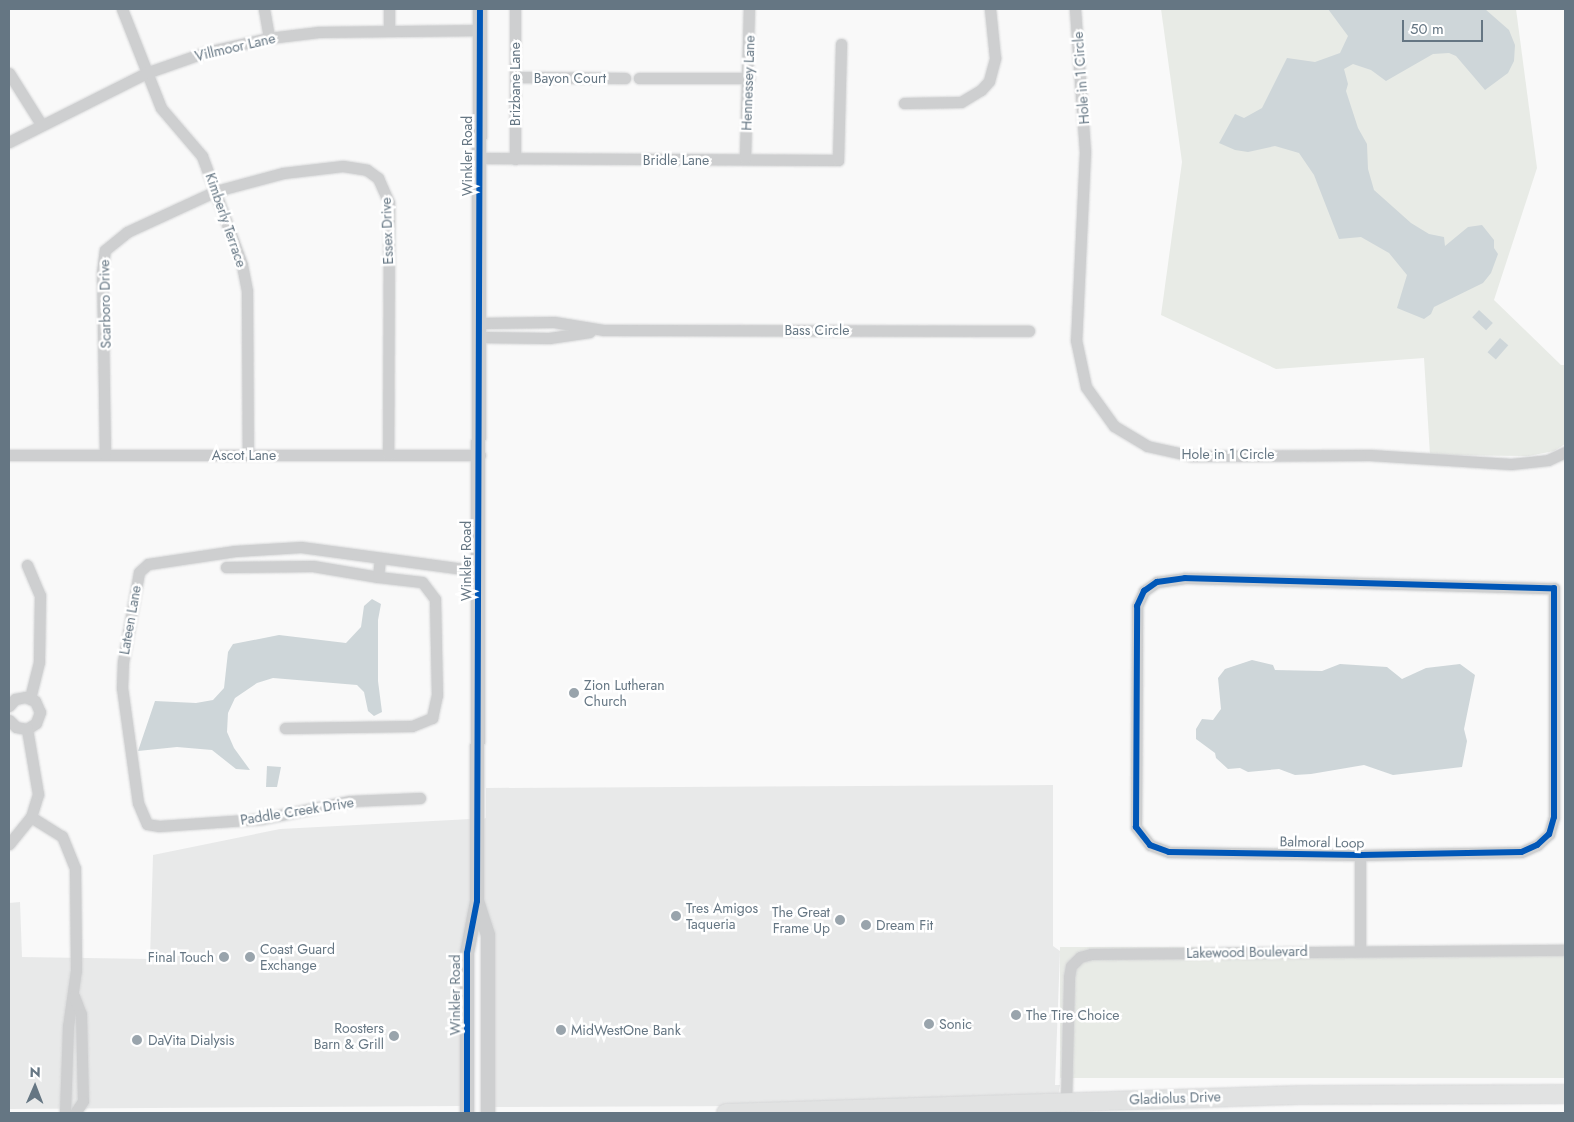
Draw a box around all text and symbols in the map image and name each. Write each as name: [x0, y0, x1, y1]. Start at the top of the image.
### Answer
scale bar: [1404, 10, 1485, 42]
text: 50 m: [1410, 18, 1444, 40]
street label: Villmoor Lane: [193, 30, 277, 64]
street label: Hole in 1 Circle: [1069, 31, 1093, 125]
street label: Hennessey Lane: [738, 35, 758, 131]
street label: Brizbane Lane: [507, 42, 523, 126]
street label: Bayon Court: [534, 70, 606, 86]
street label: Winkler Road: [459, 116, 475, 196]
street label: Bridle Lane: [643, 152, 709, 168]
street label: Kimberly Terrace: [202, 171, 250, 269]
street label: Essex Drive: [377, 197, 397, 265]
street label: Scarboro Drive: [96, 259, 114, 349]
street label: Bass Circle: [785, 322, 849, 338]
street label: Hole in 1 Circle: [1182, 446, 1274, 462]
street label: Ascot Lane: [212, 447, 276, 463]
street label: Winkler Road: [458, 521, 474, 601]
street label: Lateen Lane: [116, 584, 144, 656]
place label: Zion Lutheran Church: [584, 677, 665, 710]
marker: Zion Lutheran Church: [568, 687, 580, 699]
street label: Paddle Creek Drive: [239, 794, 355, 828]
street label: Balmoral Loop: [1279, 833, 1365, 851]
place label: Tres Amigos Taqueria: [686, 900, 758, 932]
place label: The Great Frame Up: [772, 904, 830, 936]
marker: Tres Amigos Taqueria: [670, 910, 682, 922]
marker: The Great Frame Up: [834, 914, 846, 926]
place label: Dream Fit: [876, 917, 933, 933]
marker: Dream Fit: [860, 919, 872, 931]
place label: Coast Guard Exchange: [260, 941, 335, 974]
street label: Lakewood Boulevard: [1186, 943, 1308, 961]
place label: Final Touch: [148, 949, 214, 965]
marker: Final Touch: [218, 951, 230, 963]
marker: Coast Guard Exchange: [244, 951, 256, 963]
street label: Winkler Road: [447, 955, 463, 1035]
place label: The Tire Choice: [1026, 1007, 1120, 1023]
marker: The Tire Choice: [1010, 1009, 1022, 1021]
place label: Sonic: [939, 1016, 972, 1032]
marker: Sonic: [923, 1018, 935, 1030]
place label: Roosters Barn & Grill: [314, 1020, 384, 1052]
place label: MidWestOne Bank: [571, 1022, 681, 1038]
marker: MidWestOne Bank: [555, 1024, 567, 1036]
marker: Roosters Barn & Grill: [388, 1030, 400, 1042]
place label: DaVita Dialysis: [148, 1032, 235, 1048]
marker: DaVita Dialysis: [130, 1033, 144, 1047]
north arrow: [10, 1062, 60, 1112]
text: N: [30, 1062, 41, 1082]
street label: Gladiolus Drive: [1129, 1088, 1221, 1108]

